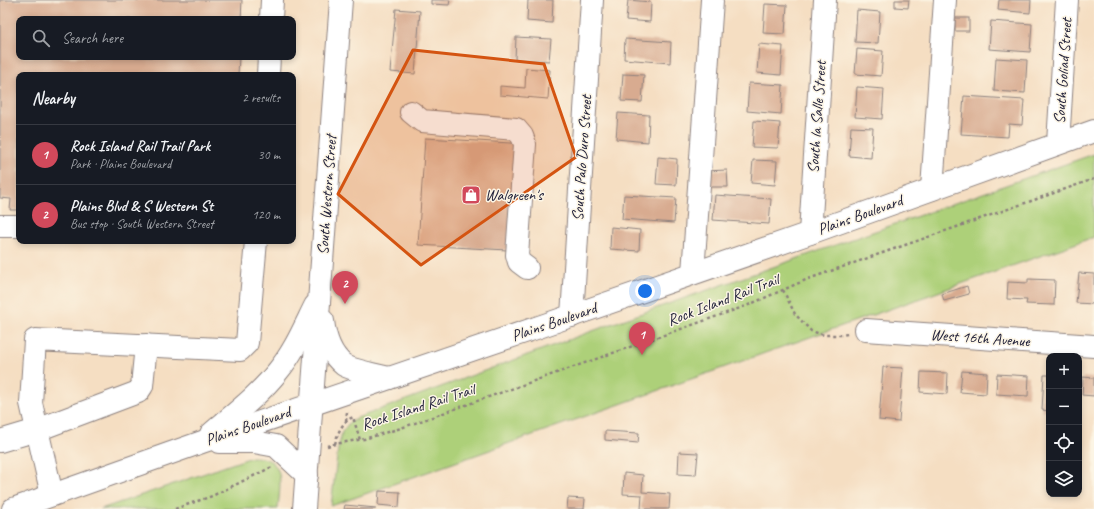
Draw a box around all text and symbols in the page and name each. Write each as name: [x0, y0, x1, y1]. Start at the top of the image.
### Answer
search box: [16, 16, 296, 60]
street label: South Goliad Street: [1049, 16, 1077, 125]
icon: search: [30, 27, 52, 49]
text: Search here: [62, 29, 123, 48]
street label: South la Salle Street: [803, 59, 831, 174]
text: Nearby: [32, 88, 75, 109]
text: 2 results: [242, 90, 280, 106]
street label: South Palo Duro Street: [568, 93, 596, 222]
street label: South Western Street: [313, 132, 341, 256]
text: Rock Island Rail Trail Park: [70, 137, 210, 156]
text: 1: [42, 147, 48, 163]
text: 30 m: [258, 147, 280, 163]
text: Park · Plains Boulevard: [70, 156, 171, 172]
shop icon: Walgreen's: [460, 184, 482, 206]
place label: Walgreen's: [485, 185, 544, 205]
street label: Plains Boulevard: [815, 190, 908, 240]
text: Plains Blvd & S Western St: [70, 197, 213, 216]
text: 2: [42, 207, 48, 223]
text: 120 m: [252, 207, 280, 223]
text: Bus stop · South Western Street: [70, 216, 214, 232]
street label: Rock Island Rail Trail: [664, 268, 785, 330]
pin: 2: [332, 271, 358, 304]
your location: [635, 281, 655, 301]
street label: Plains Boulevard: [509, 297, 602, 346]
pin: 1: [629, 322, 655, 355]
street label: West 16th Avenue: [930, 325, 1032, 352]
map controls: [1046, 353, 1082, 497]
button: +: [1046, 353, 1082, 389]
street label: Rock Island Rail Trail: [359, 378, 480, 435]
button: −: [1046, 389, 1082, 425]
street label: Plains Boulevard: [203, 401, 296, 450]
button: locate: [1046, 425, 1082, 461]
button: layers: [1046, 461, 1082, 497]

